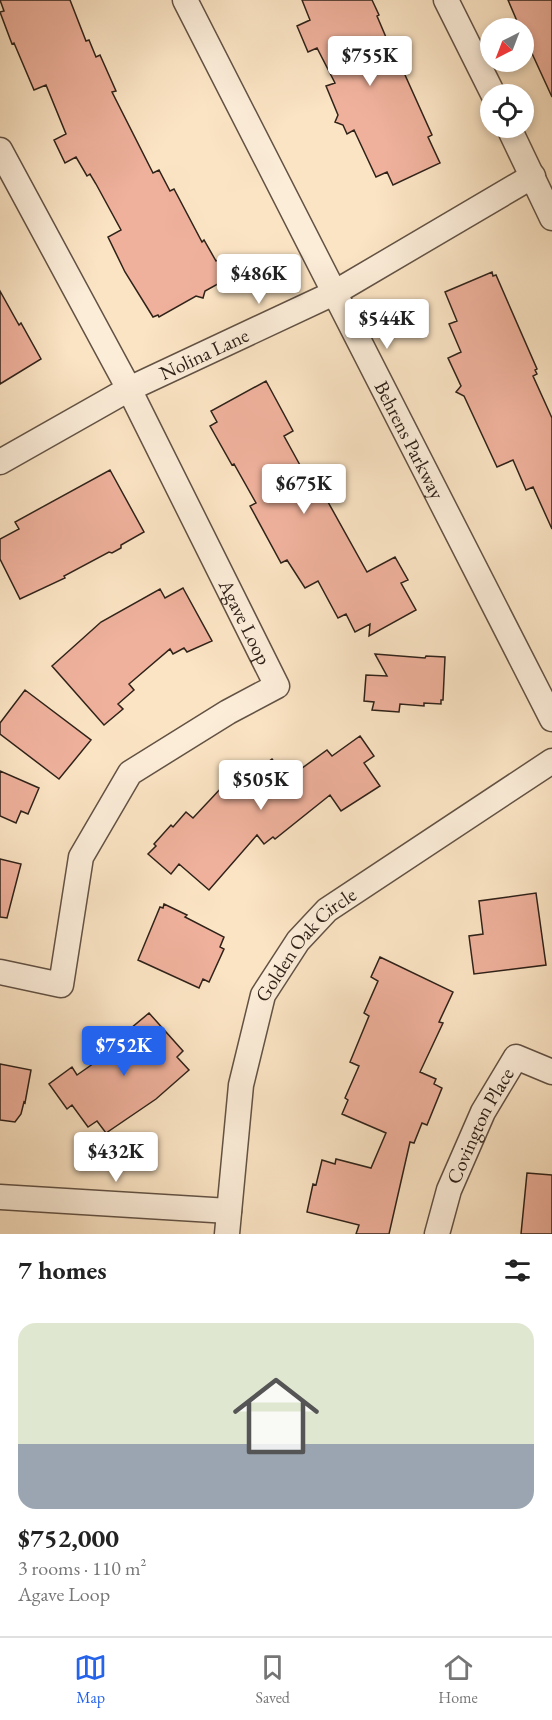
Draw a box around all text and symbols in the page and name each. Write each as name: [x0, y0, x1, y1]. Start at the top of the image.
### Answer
north arrow: [480, 18, 534, 72]
map controls: [480, 18, 534, 138]
pin: $755K: [328, 36, 412, 87]
text: $755K: [342, 42, 398, 68]
button: locate: [480, 84, 534, 138]
pin: $486K: [217, 254, 301, 305]
text: $486K: [231, 260, 287, 286]
pin: $544K: [345, 299, 429, 350]
text: $544K: [359, 305, 415, 331]
street label: Nolina Lane: [155, 322, 253, 386]
street label: Behrens Parkway: [369, 376, 451, 504]
pin: $675K: [262, 464, 346, 515]
text: $675K: [276, 470, 332, 496]
street label: Agave Loop: [213, 574, 277, 669]
pin: $505K: [219, 760, 303, 811]
text: $505K: [233, 766, 289, 792]
street label: Golden Oak Circle: [249, 881, 361, 1007]
pin: $752K: [82, 1026, 166, 1077]
text: $752K: [96, 1032, 152, 1058]
street label: Covington Place: [440, 1062, 520, 1188]
pin: $432K: [74, 1132, 158, 1183]
text: $432K: [88, 1138, 144, 1164]
text: 7 homes: [18, 1253, 107, 1287]
icon: filters: [501, 1254, 534, 1287]
icon: home: [222, 1362, 330, 1470]
text: $752,000: [18, 1521, 119, 1555]
text: 3 rooms · 110 m²: [18, 1555, 146, 1581]
text: Agave Loop: [18, 1581, 110, 1607]
tab: Map: [74, 1651, 107, 1708]
tab: Saved: [256, 1651, 290, 1708]
tab: Home: [438, 1651, 478, 1708]

